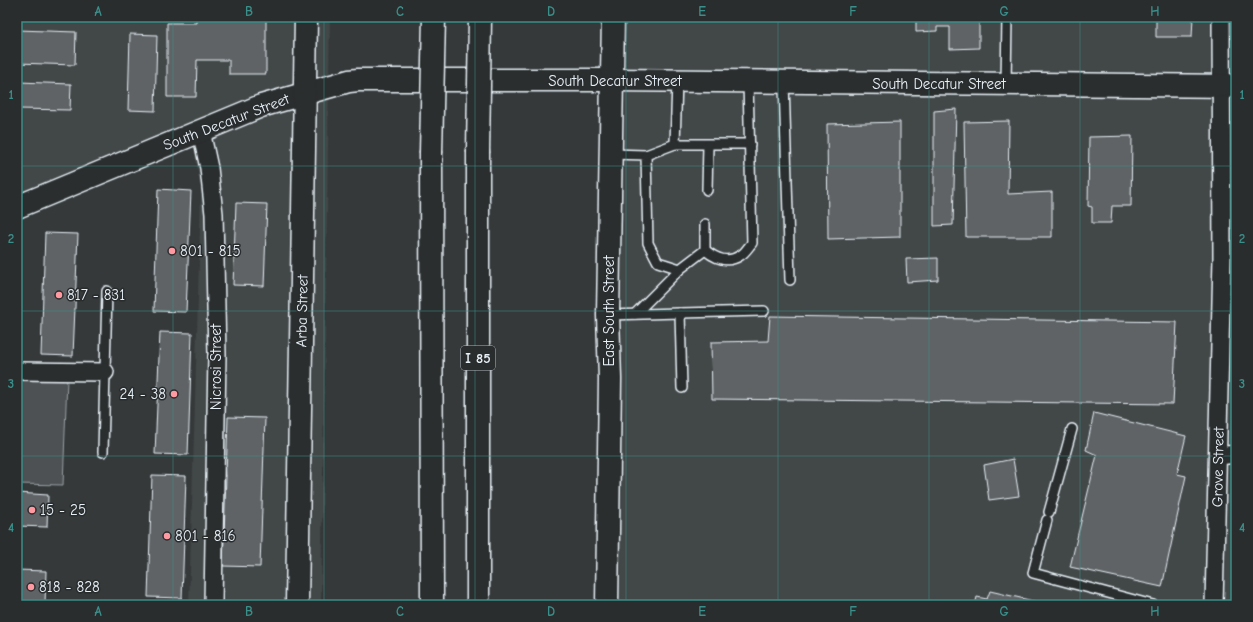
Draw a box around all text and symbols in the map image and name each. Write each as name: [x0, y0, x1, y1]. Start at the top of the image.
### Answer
text: A: [94, 4, 102, 19]
text: B: [245, 4, 253, 19]
text: C: [396, 4, 404, 19]
text: D: [547, 4, 555, 19]
text: E: [698, 4, 706, 19]
text: F: [849, 4, 857, 19]
text: G: [999, 4, 1009, 19]
text: H: [1150, 4, 1160, 19]
street label: South Decatur Street: [548, 72, 683, 90]
street label: South Decatur Street: [872, 75, 1007, 93]
text: 1: [8, 87, 14, 102]
text: 1: [1239, 87, 1245, 102]
street label: South Decatur Street: [160, 89, 292, 154]
text: 2: [8, 231, 14, 246]
text: 2: [1239, 231, 1245, 246]
place label: 801 - 815: [180, 242, 241, 260]
marker: 801 - 815: [167, 246, 177, 256]
street label: East South Street: [600, 255, 618, 367]
street label: Arba Street: [292, 274, 312, 348]
place label: 817 - 831: [67, 286, 125, 304]
marker: 817 - 831: [54, 290, 64, 300]
street label: Nicrosi Street: [207, 323, 225, 410]
road number: I 85: [461, 346, 495, 370]
text: 3: [8, 376, 14, 391]
text: 3: [1239, 376, 1245, 391]
place label: 24 - 38: [120, 385, 166, 403]
marker: 24 - 38: [169, 389, 179, 399]
street label: Grove Street: [1208, 426, 1228, 507]
place label: 15 - 25: [40, 501, 86, 519]
marker: 15 - 25: [27, 505, 37, 515]
text: 4: [8, 520, 14, 535]
text: 4: [1239, 520, 1245, 535]
place label: 801 - 816: [175, 527, 236, 545]
marker: 801 - 816: [162, 531, 172, 541]
place label: 818 - 828: [39, 578, 100, 596]
marker: 818 - 828: [26, 582, 36, 592]
text: A: [94, 604, 102, 619]
text: B: [245, 604, 253, 619]
text: C: [396, 604, 404, 619]
text: D: [547, 604, 555, 619]
text: E: [698, 604, 706, 619]
text: F: [849, 604, 857, 619]
text: G: [999, 604, 1009, 619]
text: H: [1150, 604, 1160, 619]

